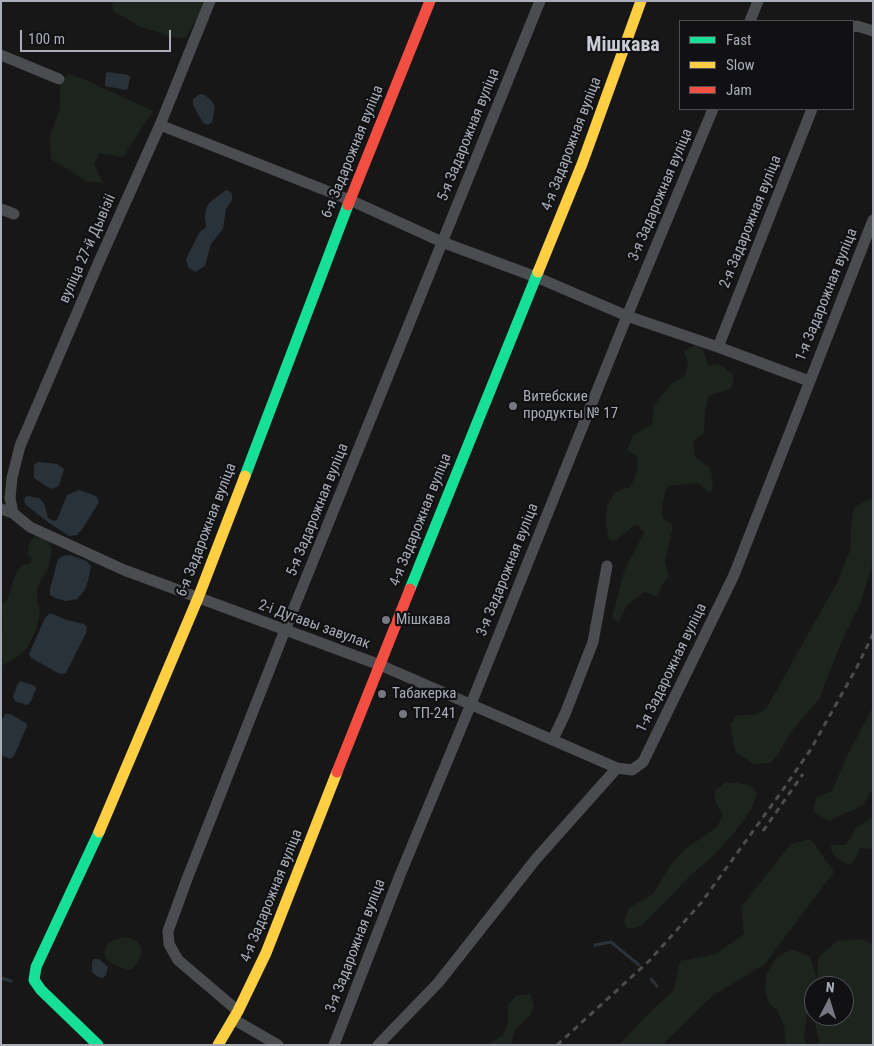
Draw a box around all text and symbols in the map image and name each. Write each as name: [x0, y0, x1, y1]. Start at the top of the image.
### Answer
scale bar: [22, 20, 174, 52]
legend: [679, 20, 854, 110]
text: 100 m: [28, 30, 65, 48]
text: Fast: [726, 31, 751, 49]
district label: Мішкава: [586, 34, 660, 58]
text: Slow: [726, 56, 755, 74]
street label: 5-я Задарожная вуліца: [434, 66, 504, 204]
street label: 4-я Задарожная вуліца: [538, 75, 606, 213]
text: Jam: [726, 81, 752, 99]
street label: 6-я Задарожная вуліца: [318, 83, 388, 221]
street label: 3-я Задарожная вуліца: [625, 126, 697, 264]
street label: 2-я Задарожная вуліца: [716, 153, 786, 291]
street label: вуліца 27-й Дывізіі: [56, 192, 120, 306]
street label: 1-я Задарожная вуліца: [792, 226, 862, 364]
place label: Витебские продукты № 17: [523, 388, 618, 423]
marker: Витебские продукты № 17: [507, 400, 519, 412]
street label: 5-я Задарожная вуліца: [283, 441, 353, 579]
street label: 4-я Задарожная вуліца: [386, 451, 456, 589]
street label: 6-я Задарожная вуліца: [173, 461, 241, 599]
street label: 3-я Задарожная вуліца: [473, 501, 543, 639]
street label: 2-і Дугавы завулак: [256, 596, 372, 654]
street label: 1-я Задарожная вуліца: [633, 600, 711, 736]
place label: Мішкава: [396, 611, 450, 629]
marker: Мішкава: [380, 614, 392, 626]
place label: Табакерка: [392, 685, 457, 703]
marker: Табакерка: [376, 688, 388, 700]
place label: ТП-241: [413, 705, 456, 723]
marker: ТП-241: [397, 708, 409, 720]
street label: 4-я Задарожная вуліца: [237, 827, 307, 965]
street label: 3-я Задарожная вуліца: [322, 877, 390, 1015]
north arrow: [804, 976, 854, 1026]
text: N: [825, 979, 835, 995]

